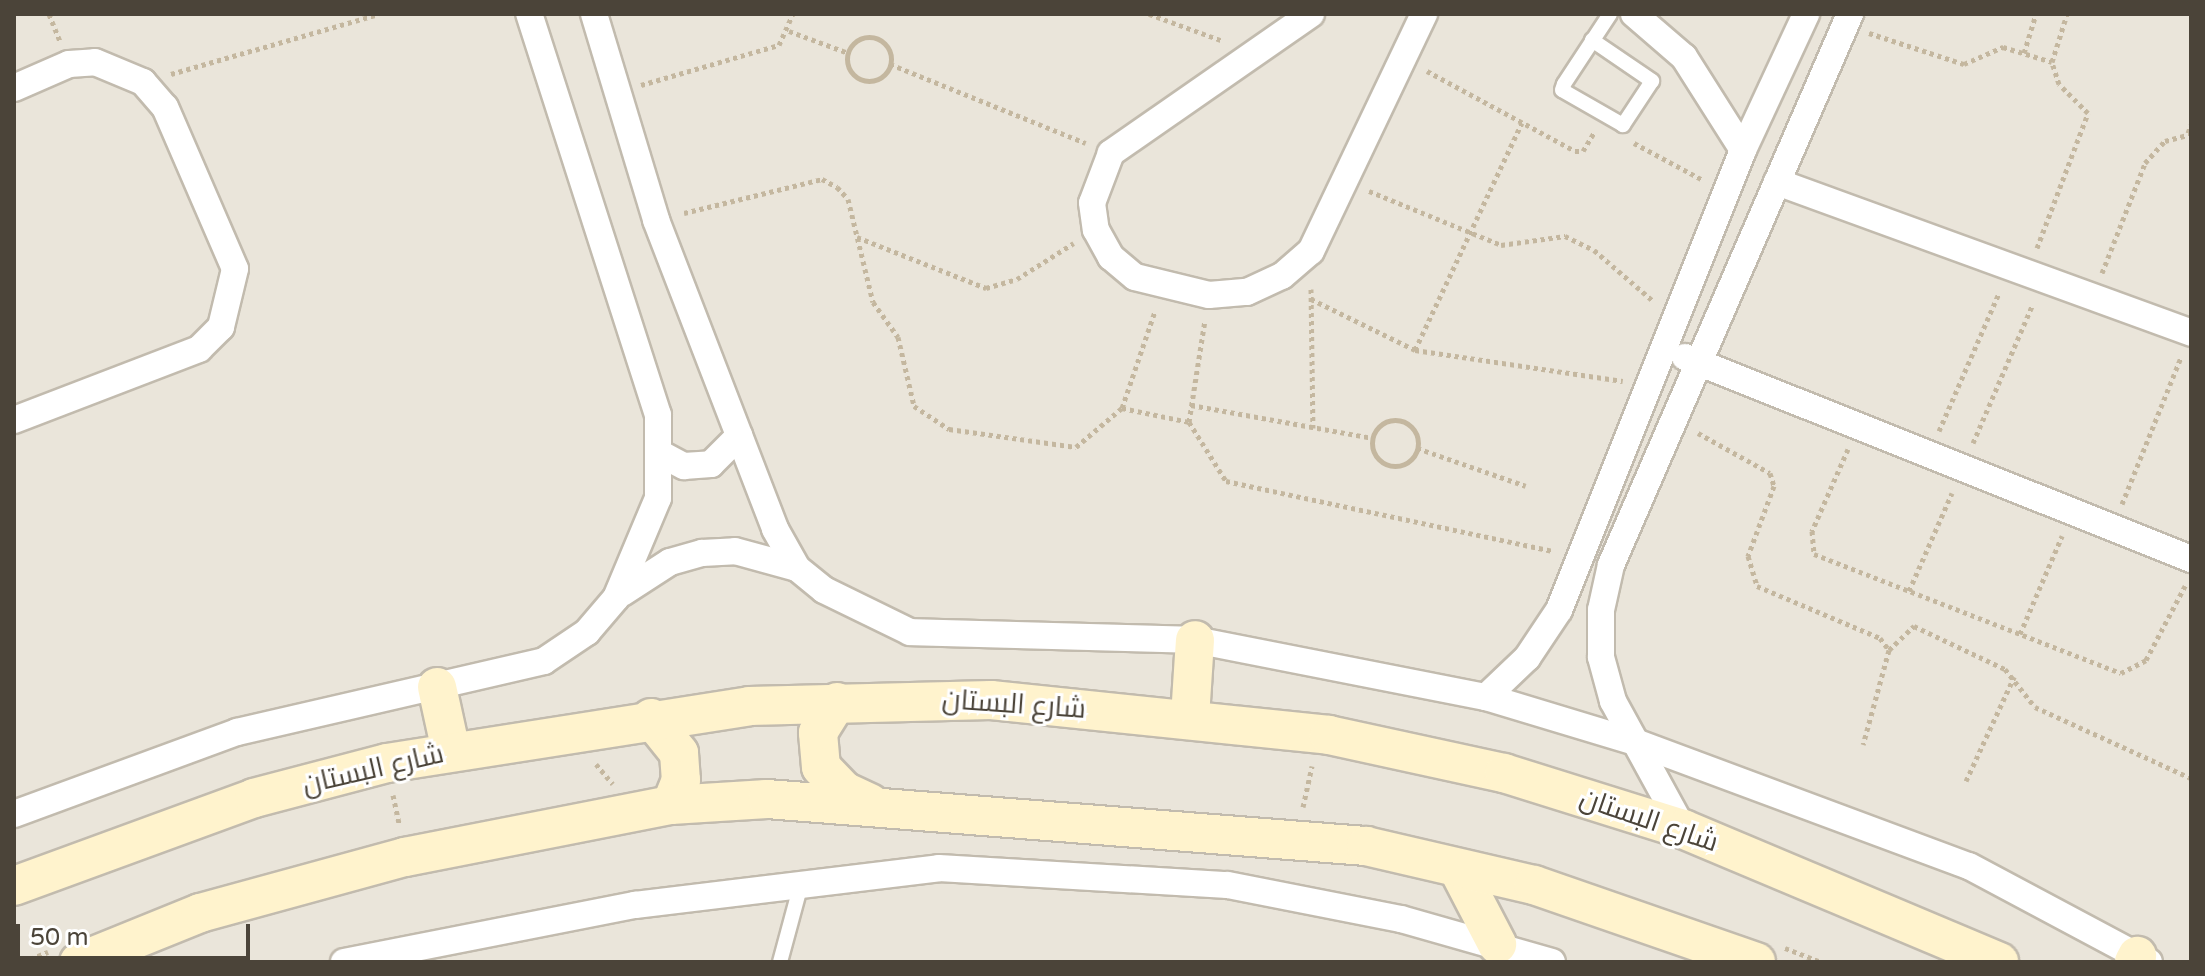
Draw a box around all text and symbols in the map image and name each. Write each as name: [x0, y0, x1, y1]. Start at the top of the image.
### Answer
street label: شارع البستان: [941, 682, 1087, 726]
street label: شارع البستان: [299, 736, 447, 802]
street label: شارع البستان: [1575, 781, 1723, 859]
scale bar: [20, 908, 254, 958]
text: 50 m: [30, 923, 88, 952]

